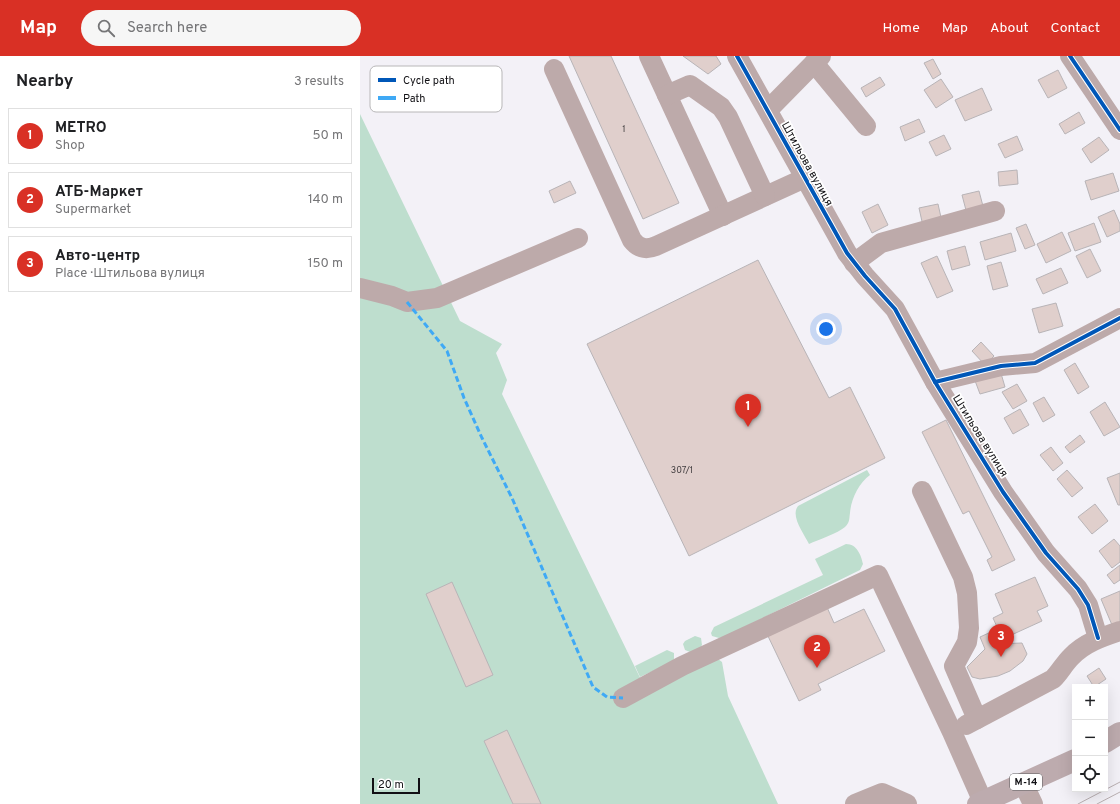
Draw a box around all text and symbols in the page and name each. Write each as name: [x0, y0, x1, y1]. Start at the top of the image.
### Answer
search box: [81, 10, 361, 46]
text: Map: [20, 16, 57, 40]
icon: search: [95, 17, 117, 39]
text: Search here: [127, 19, 207, 38]
text: Home: [883, 20, 920, 37]
text: Map: [942, 20, 968, 37]
text: About: [990, 20, 1029, 37]
text: Contact: [1051, 20, 1100, 37]
legend: [370, 66, 502, 112]
text: Nearby: [16, 71, 73, 93]
text: 3 results: [294, 74, 344, 90]
text: Cycle path: [403, 74, 455, 88]
text: Path: [403, 92, 425, 106]
text: METRO: [55, 119, 107, 138]
street label: Штильова вулиця: [778, 119, 836, 209]
house number: 1: [622, 124, 626, 135]
text: 1: [27, 128, 33, 144]
text: 50 m: [313, 128, 343, 144]
text: Shop: [55, 138, 85, 154]
text: АТБ-Маркет: [55, 183, 143, 202]
text: 2: [26, 192, 34, 208]
text: 140 m: [308, 192, 343, 208]
text: Supermarket: [55, 202, 131, 218]
text: Авто-центр: [55, 247, 140, 266]
text: 3: [26, 256, 34, 272]
text: 150 m: [308, 256, 343, 272]
text: Place · Штильова вулиця: [55, 266, 205, 282]
your location: [816, 319, 836, 339]
street label: Штильова вулиця: [949, 392, 1011, 480]
pin: 1: [735, 394, 761, 427]
house number: 307/1: [671, 465, 693, 476]
pin: 3: [988, 624, 1014, 657]
pin: 2: [804, 635, 830, 668]
map controls: [1072, 684, 1108, 792]
button: +: [1072, 684, 1108, 720]
button: −: [1072, 720, 1108, 756]
button: locate: [1072, 756, 1108, 792]
road number: М-14: [1010, 774, 1042, 790]
scale bar: [372, 776, 420, 795]
text: 20 m: [378, 778, 404, 792]

